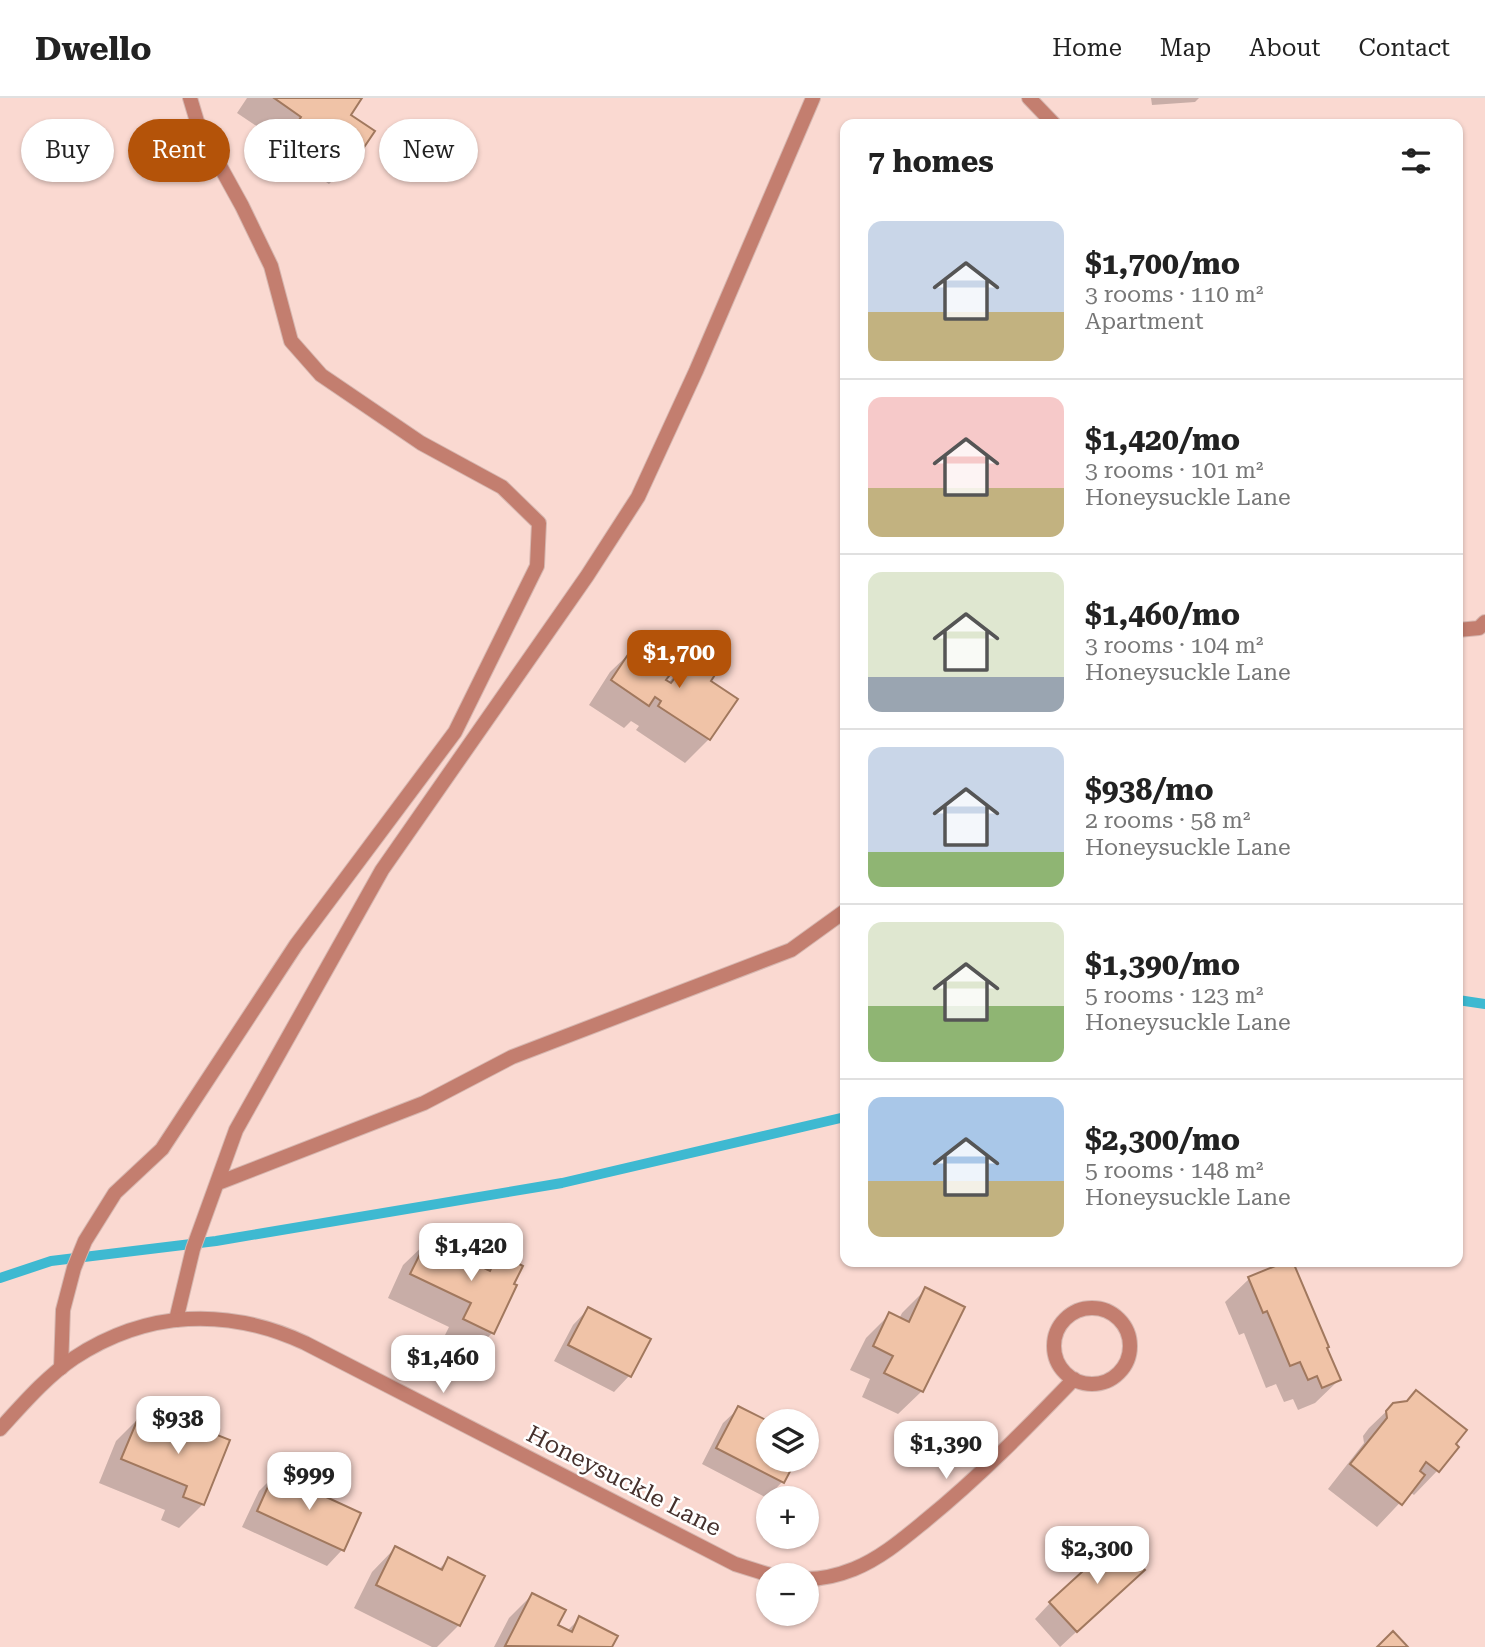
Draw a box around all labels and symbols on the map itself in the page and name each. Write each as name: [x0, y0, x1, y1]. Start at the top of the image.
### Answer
pin: $1,700: [622, 630, 736, 690]
pin: $1,420: [414, 1224, 528, 1283]
pin: $1,460: [386, 1336, 500, 1395]
pin: $938: [137, 1396, 219, 1456]
street label: Honeysuckle Lane: [522, 1420, 726, 1542]
pin: $1,390: [889, 1422, 1003, 1481]
pin: $999: [268, 1452, 350, 1512]
pin: $2,300: [1040, 1526, 1154, 1586]

